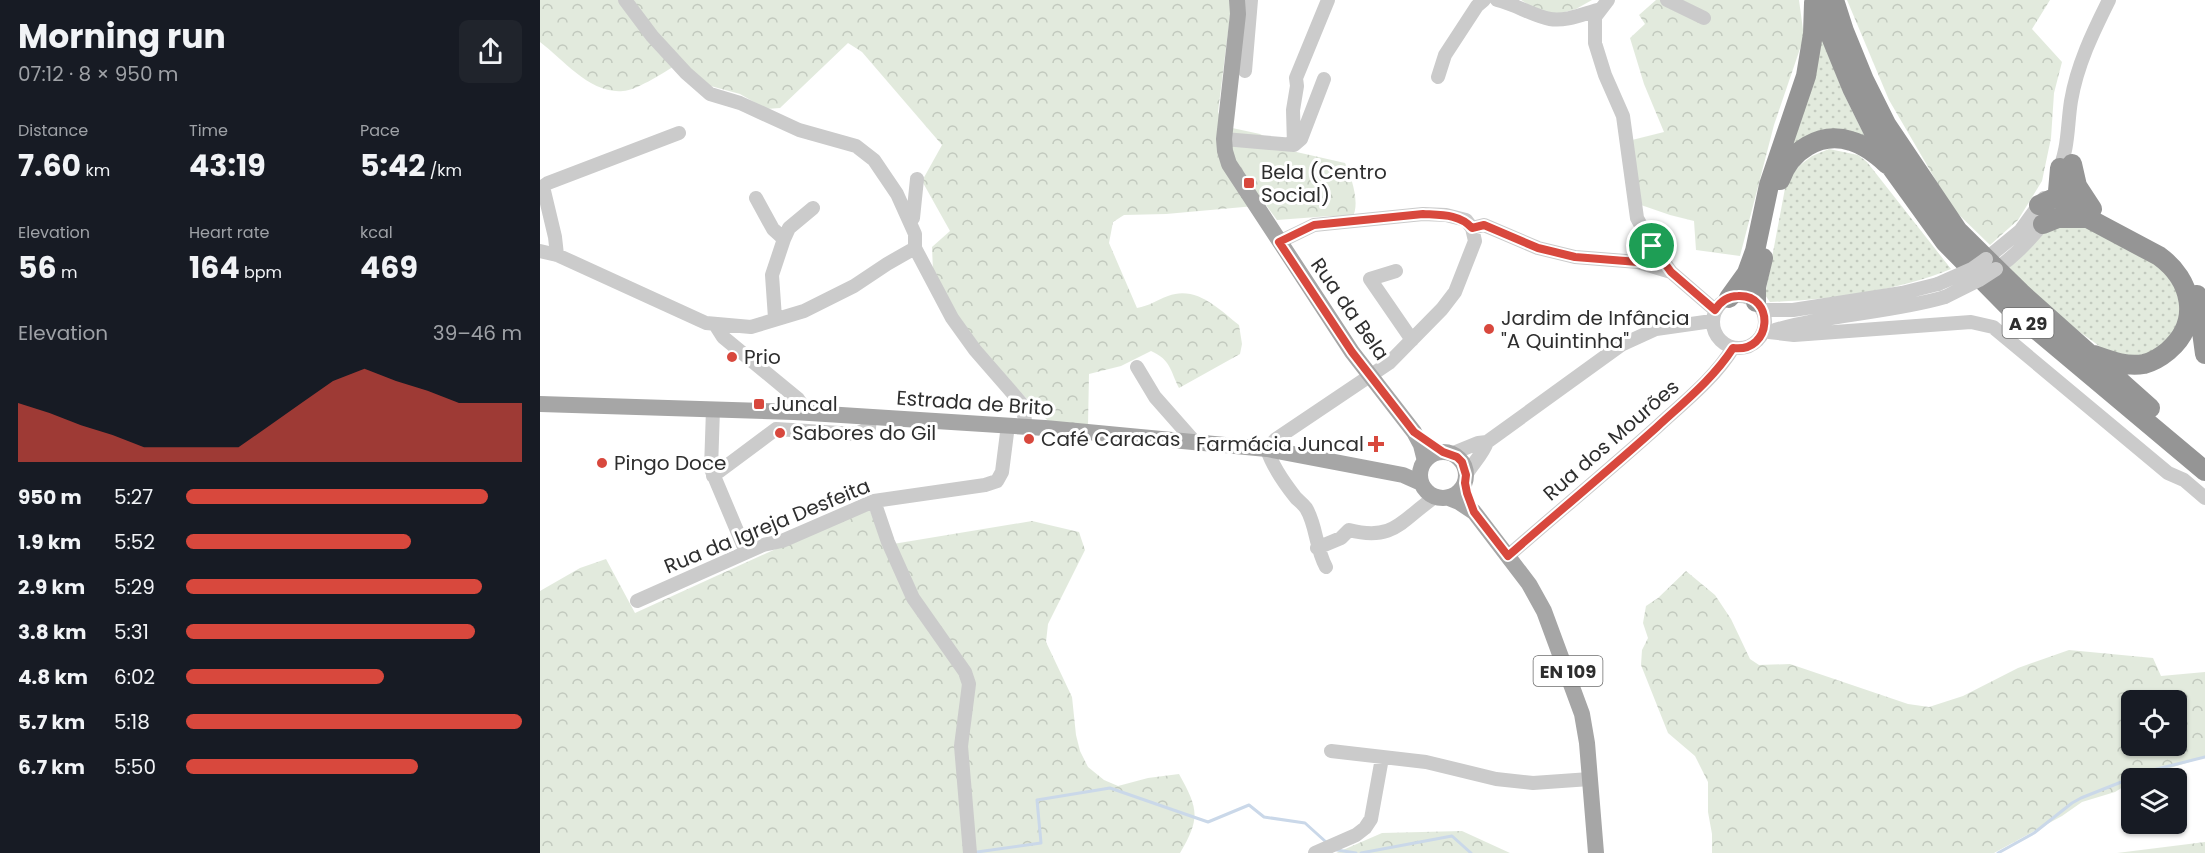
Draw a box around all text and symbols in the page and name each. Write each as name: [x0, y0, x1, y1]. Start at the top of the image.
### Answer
text: Morning run: [18, 13, 226, 60]
button: share: [459, 20, 522, 83]
text: 07:12 · 8 × 950 m: [18, 60, 178, 88]
text: Distance: [18, 119, 88, 142]
text: Time: [189, 119, 228, 142]
text: Pace: [360, 119, 400, 142]
text: 7.60: [18, 144, 81, 187]
text: 43:19: [189, 144, 266, 187]
text: 5:42: [360, 144, 425, 187]
place label: Bela (Centro Social): [1261, 158, 1387, 209]
text: km: [81, 159, 110, 182]
text: /km: [425, 159, 462, 182]
marker: Bela (Centro Social): [1242, 176, 1256, 190]
pin: [1626, 220, 1677, 271]
text: Elevation: [18, 221, 90, 244]
text: Heart rate: [189, 221, 269, 244]
text: kcal: [360, 221, 393, 244]
icon: arrive: [1635, 229, 1668, 262]
text: 56: [18, 246, 57, 289]
text: 164: [189, 246, 240, 289]
text: 469: [360, 246, 418, 289]
street label: Rua da Bela: [1304, 252, 1396, 366]
text: m: [57, 261, 77, 284]
text: bpm: [240, 261, 282, 284]
place label: Jardim de Infância "A Quintinha": [1501, 304, 1689, 355]
road number: A 29: [2002, 308, 2054, 338]
text: Elevation: [18, 319, 108, 347]
text: 39–46 m: [433, 319, 522, 347]
marker: Jardim de Infância "A Quintinha": [1482, 322, 1496, 336]
place label: Prio: [744, 343, 781, 371]
marker: Prio: [725, 350, 739, 364]
street label: Rua dos Mourões: [1537, 373, 1685, 507]
street label: Estrada de Brito: [896, 384, 1054, 422]
place label: Juncal: [771, 390, 838, 418]
marker: Juncal: [752, 397, 766, 411]
place label: Sabores do Gil: [792, 419, 936, 447]
place label: Café Caracas: [1041, 425, 1180, 453]
marker: Sabores do Gil: [773, 426, 787, 440]
place label: Farmácia Juncal: [1196, 430, 1364, 458]
marker: Café Caracas: [1022, 432, 1036, 446]
marker: Farmácia Juncal: [1369, 437, 1383, 451]
place label: Pingo Doce: [614, 449, 726, 477]
marker: Pingo Doce: [595, 456, 609, 470]
street label: Rua da Igreja Desfeita: [660, 472, 874, 580]
text: 950 m: [18, 483, 82, 511]
text: 5:27: [114, 483, 153, 511]
text: 1.9 km: [18, 528, 81, 556]
text: 5:52: [114, 528, 155, 556]
text: 2.9 km: [18, 573, 85, 601]
text: 5:29: [114, 573, 155, 601]
text: 3.8 km: [18, 618, 86, 646]
text: 5:31: [114, 618, 149, 646]
road number: EN 109: [1534, 656, 1602, 686]
text: 4.8 km: [18, 663, 88, 691]
text: 6:02: [114, 663, 155, 691]
map controls: [2121, 690, 2187, 834]
button: locate: [2121, 690, 2187, 756]
text: 5.7 km: [18, 708, 85, 736]
text: 5:18: [114, 708, 150, 736]
text: 6.7 km: [18, 753, 85, 781]
text: 5:50: [114, 753, 156, 781]
button: layers: [2121, 768, 2187, 834]

